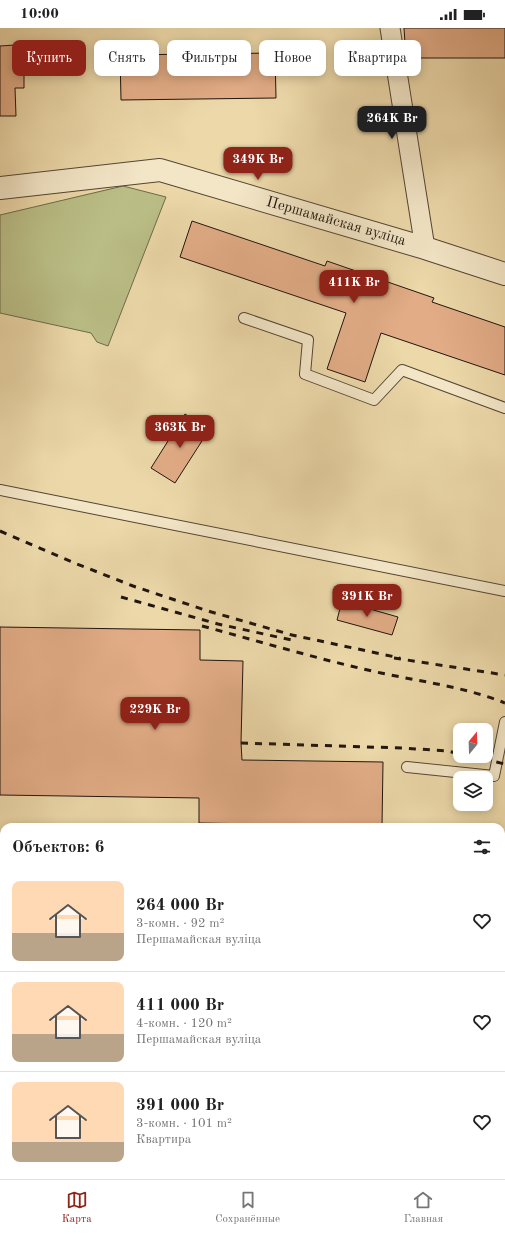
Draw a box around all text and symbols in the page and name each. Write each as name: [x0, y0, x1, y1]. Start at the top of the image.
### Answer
text: 10:00: [20, 7, 59, 22]
chip: Купить: [12, 40, 86, 76]
chip: Снять: [94, 40, 159, 76]
chip: Фильтры: [167, 40, 251, 76]
chip: Новое: [259, 40, 326, 76]
chip: Квартира: [334, 40, 421, 76]
pin: 264K Br: [355, 106, 429, 140]
text: 264K Br: [366, 112, 418, 125]
pin: 349K Br: [221, 147, 295, 181]
text: 349K Br: [232, 153, 284, 166]
street label: Першамайская вуліца: [264, 195, 408, 249]
pin: 411K Br: [317, 270, 391, 304]
text: 411K Br: [328, 276, 380, 289]
pin: 363K Br: [143, 415, 217, 449]
text: 363K Br: [154, 421, 206, 434]
pin: 391K Br: [330, 584, 404, 618]
text: 391K Br: [341, 590, 393, 603]
pin: 229K Br: [118, 697, 192, 731]
text: 229K Br: [129, 703, 181, 716]
north arrow: [453, 723, 493, 763]
map controls: [453, 723, 493, 811]
button: layers: [453, 771, 493, 811]
icon: filters: [471, 836, 493, 858]
text: Объектов: 6: [12, 839, 104, 856]
icon: home: [44, 897, 92, 945]
text: 264 000 Br: [136, 897, 224, 914]
icon: heart: [471, 910, 493, 932]
text: 3-комн. · 92 m²: [136, 917, 224, 930]
text: Першамайская вуліца: [136, 933, 261, 946]
text: 411 000 Br: [136, 997, 224, 1014]
icon: home: [44, 998, 92, 1046]
icon: heart: [471, 1011, 493, 1033]
text: 4-комн. · 120 m²: [136, 1017, 232, 1030]
text: Першамайская вуліца: [136, 1033, 261, 1046]
text: 391 000 Br: [136, 1097, 224, 1114]
icon: home: [44, 1098, 92, 1146]
icon: heart: [471, 1111, 493, 1133]
text: 3-комн. · 101 m²: [136, 1117, 232, 1130]
text: Квартира: [136, 1133, 191, 1146]
tab: Карта: [62, 1189, 92, 1227]
tab: Сохранённые: [215, 1189, 280, 1227]
tab: Главная: [404, 1189, 443, 1227]

